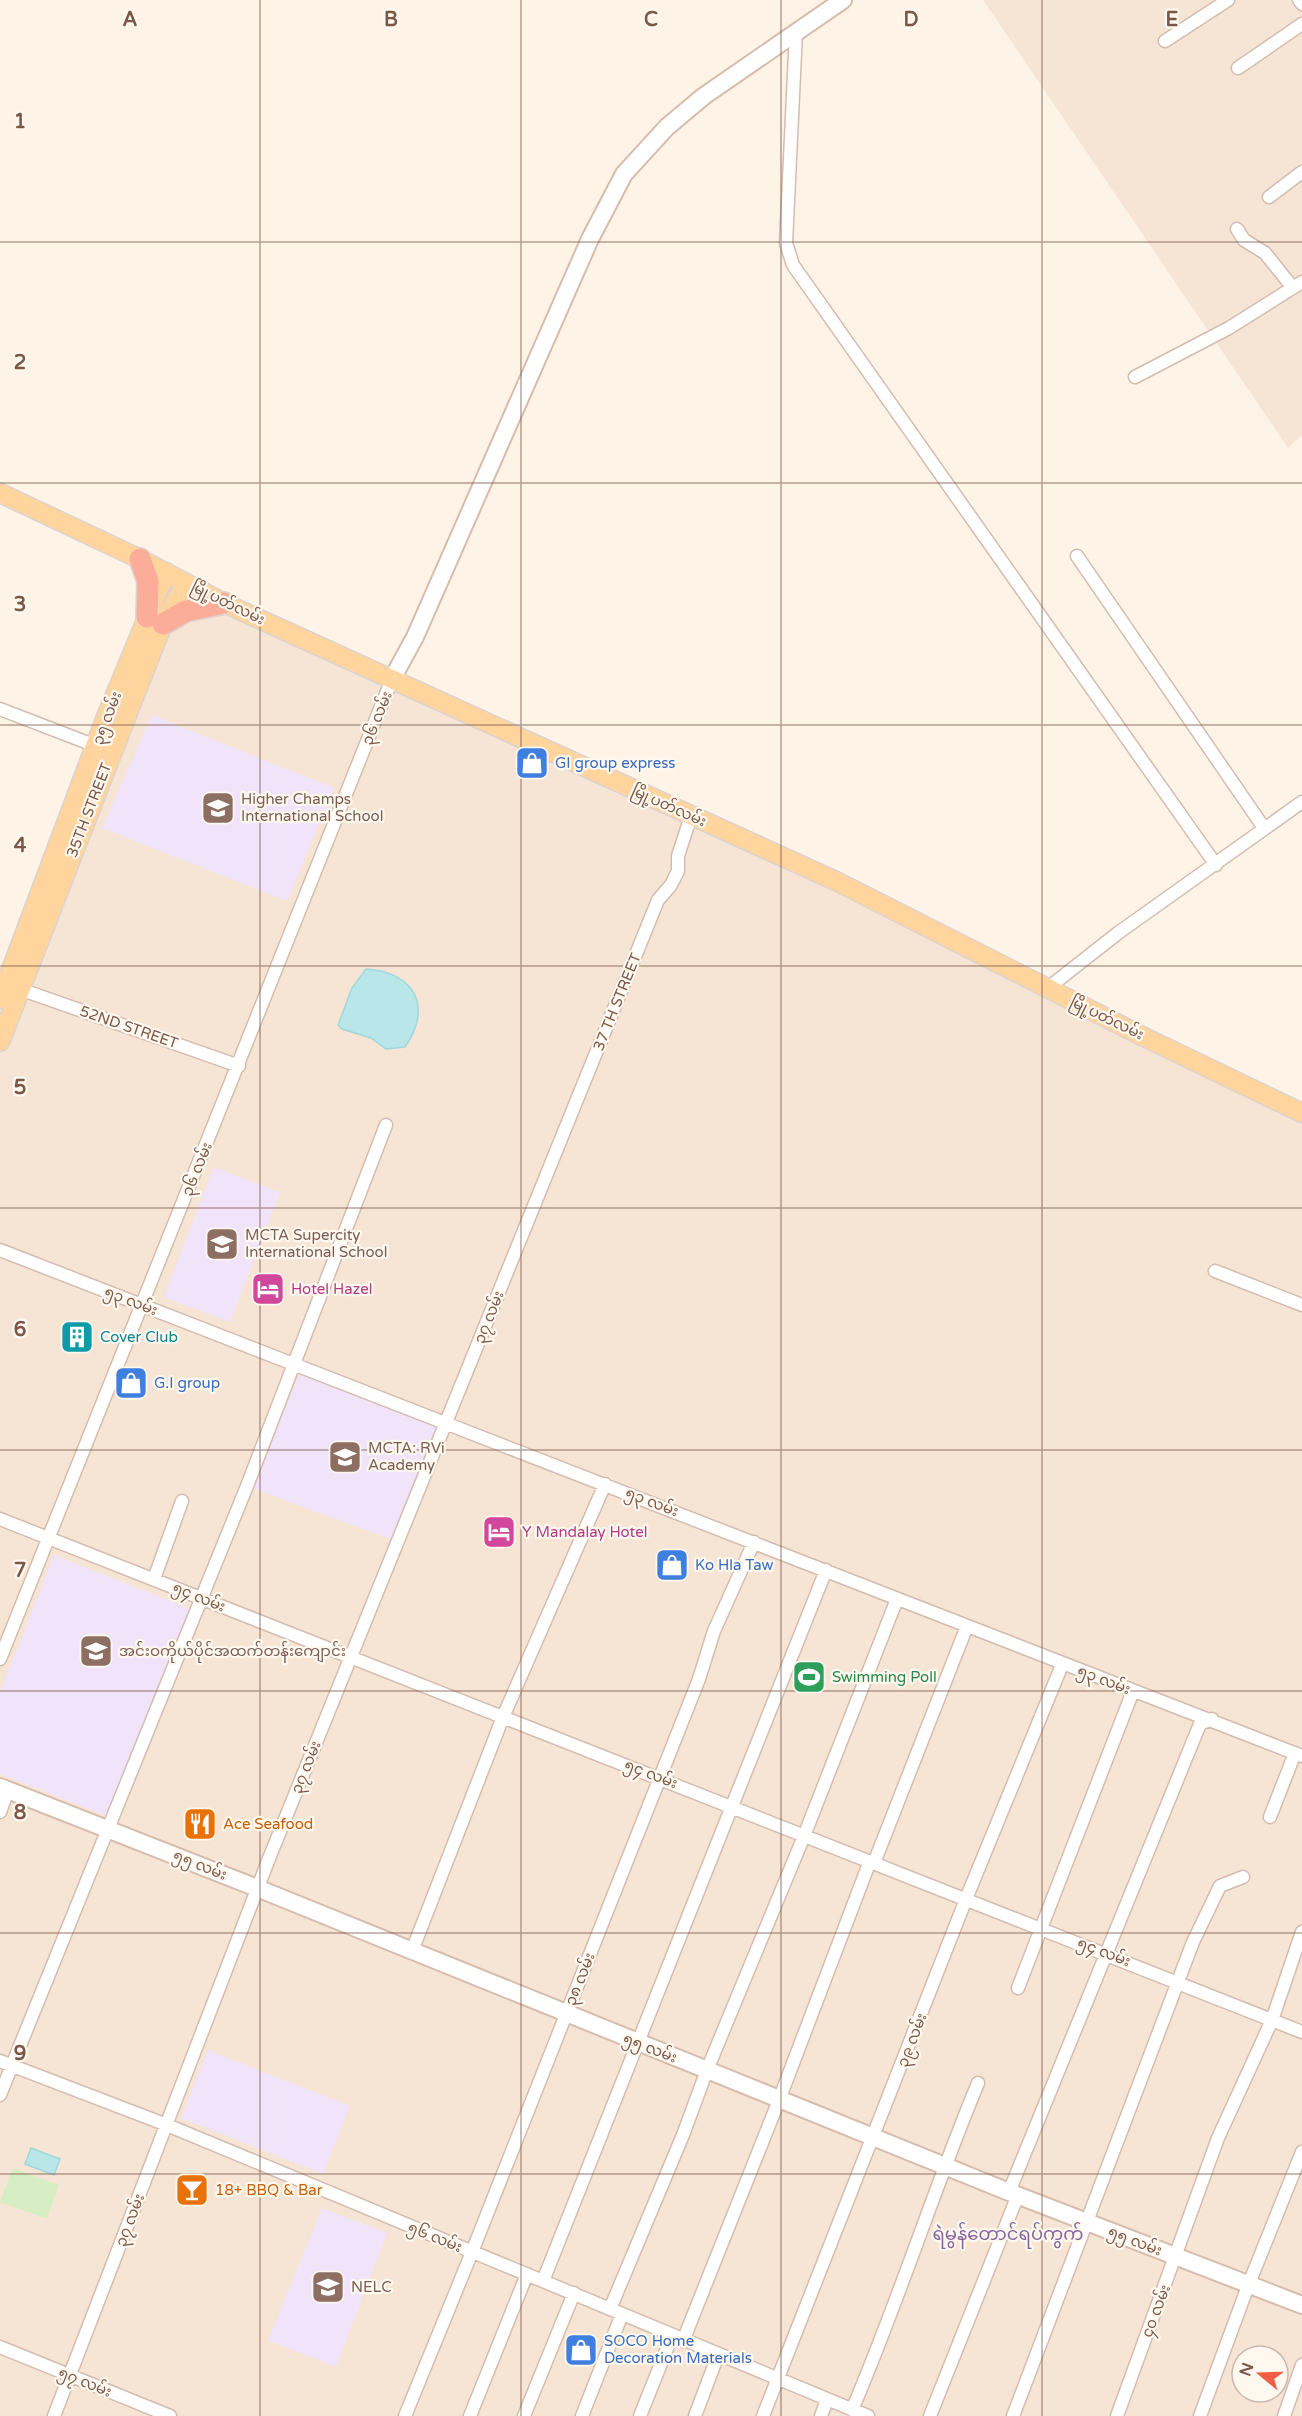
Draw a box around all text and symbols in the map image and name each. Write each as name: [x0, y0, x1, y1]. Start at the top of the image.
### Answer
text: A: [123, 8, 138, 32]
text: B: [384, 8, 398, 32]
text: C: [644, 8, 658, 32]
text: D: [903, 8, 919, 32]
text: E: [1166, 8, 1179, 32]
text: 1: [14, 110, 26, 134]
text: 2: [14, 351, 26, 375]
street label: မြို့ပတ်လမ်း: [187, 577, 268, 631]
text: 3: [14, 593, 26, 617]
street label: ၃၆ လမ်း: [357, 688, 399, 749]
street label: ၃၅ လမ်း: [88, 689, 128, 748]
shop icon: GI group express: [514, 745, 550, 781]
place label: GI group express: [555, 754, 676, 772]
street label: 35TH STREET: [63, 760, 115, 860]
street label: မြို့ပတ်လမ်း: [628, 781, 710, 833]
school or university icon: Higher Champs International School: [200, 790, 236, 826]
place label: Higher Champs International School: [241, 790, 383, 825]
text: 4: [14, 834, 27, 858]
street label: 37 TH STREET: [589, 950, 645, 1054]
street label: မြို့ပတ်လမ်း: [1066, 992, 1147, 1046]
street label: 52ND STREET: [77, 1002, 181, 1052]
text: 5: [14, 1076, 26, 1100]
street label: ၃၆ လမ်း: [177, 1139, 219, 1200]
school or university icon: MCTA Supercity International School: [204, 1226, 240, 1262]
place label: MCTA Supercity International School: [245, 1226, 387, 1261]
hotel icon: Hotel Hazel: [250, 1271, 286, 1307]
place label: Hotel Hazel: [291, 1280, 372, 1298]
street label: ၅၃ လမ်း: [101, 1282, 160, 1322]
street label: ၃၇ လမ်း: [469, 1288, 510, 1347]
text: 6: [14, 1318, 26, 1342]
building icon: Cover Club: [59, 1319, 95, 1355]
place label: Cover Club: [100, 1328, 178, 1346]
shop icon: G.I group: [113, 1365, 149, 1401]
place label: G.I group: [154, 1374, 220, 1392]
school or university icon: MCTA: RVi Academy: [327, 1439, 363, 1475]
place label: MCTA: RVi Academy: [368, 1439, 445, 1474]
street label: ၅၃ လမ်း: [622, 1483, 681, 1523]
hotel icon: Y Mandalay Hotel: [481, 1514, 517, 1550]
place label: Y Mandalay Hotel: [522, 1523, 647, 1541]
shop icon: Ko Hla Taw: [654, 1547, 690, 1583]
place label: Ko Hla Taw: [695, 1556, 774, 1574]
text: 7: [14, 1559, 26, 1583]
street label: ၅၄ လမ်း: [169, 1577, 228, 1619]
school or university icon: အင်းဝကိုယ်ပိုင်အထက်တန်းကျောင်း: [78, 1633, 114, 1669]
place label: အင်းဝကိုယ်ပိုင်အထက်တန်းကျောင်း: [119, 1641, 346, 1663]
sports icon: Swimming Poll: [791, 1659, 827, 1695]
street label: ၅၃ လမ်း: [1074, 1661, 1133, 1701]
place label: Swimming Poll: [832, 1668, 937, 1686]
street label: ၃၇ လမ်း: [286, 1738, 327, 1797]
street label: ၅၄ လမ်း: [621, 1755, 680, 1795]
text: 8: [14, 1801, 26, 1825]
restaurant icon: Ace Seafood: [182, 1806, 218, 1842]
place label: Ace Seafood: [223, 1815, 313, 1833]
street label: ၅၅ လမ်း: [169, 1845, 230, 1887]
street label: ၅၄ လမ်း: [1074, 1933, 1133, 1973]
street label: ၃၈ လမ်း: [560, 1950, 601, 2009]
street label: ၃၉ လမ်း: [893, 2010, 933, 2071]
street label: ၅၅ လမ်း: [619, 2029, 680, 2069]
text: 9: [14, 2042, 26, 2066]
bar icon: 18+ BBQ & Bar: [174, 2172, 210, 2208]
place label: 18+ BBQ & Bar: [215, 2181, 323, 2199]
street label: ၃၇ လမ်း: [111, 2191, 151, 2250]
street label: ၅၆ လမ်း: [404, 2217, 465, 2259]
district label: ရဲမွန်တောင်ရပ်ကွက်: [932, 2221, 1084, 2249]
street label: ၅၅ လမ်း: [1104, 2222, 1165, 2262]
school or university icon: NELC: [310, 2269, 346, 2305]
place label: NELC: [351, 2278, 392, 2296]
street label: ၄၀ လမ်း: [1137, 2282, 1177, 2341]
shop icon: SOCO Home Decoration Materials: [563, 2332, 599, 2368]
place label: SOCO Home Decoration Materials: [604, 2332, 752, 2367]
north arrow: [1230, 2344, 1290, 2404]
text: N: [1235, 2360, 1258, 2379]
street label: ၅၇ လမ်း: [55, 2362, 115, 2404]

